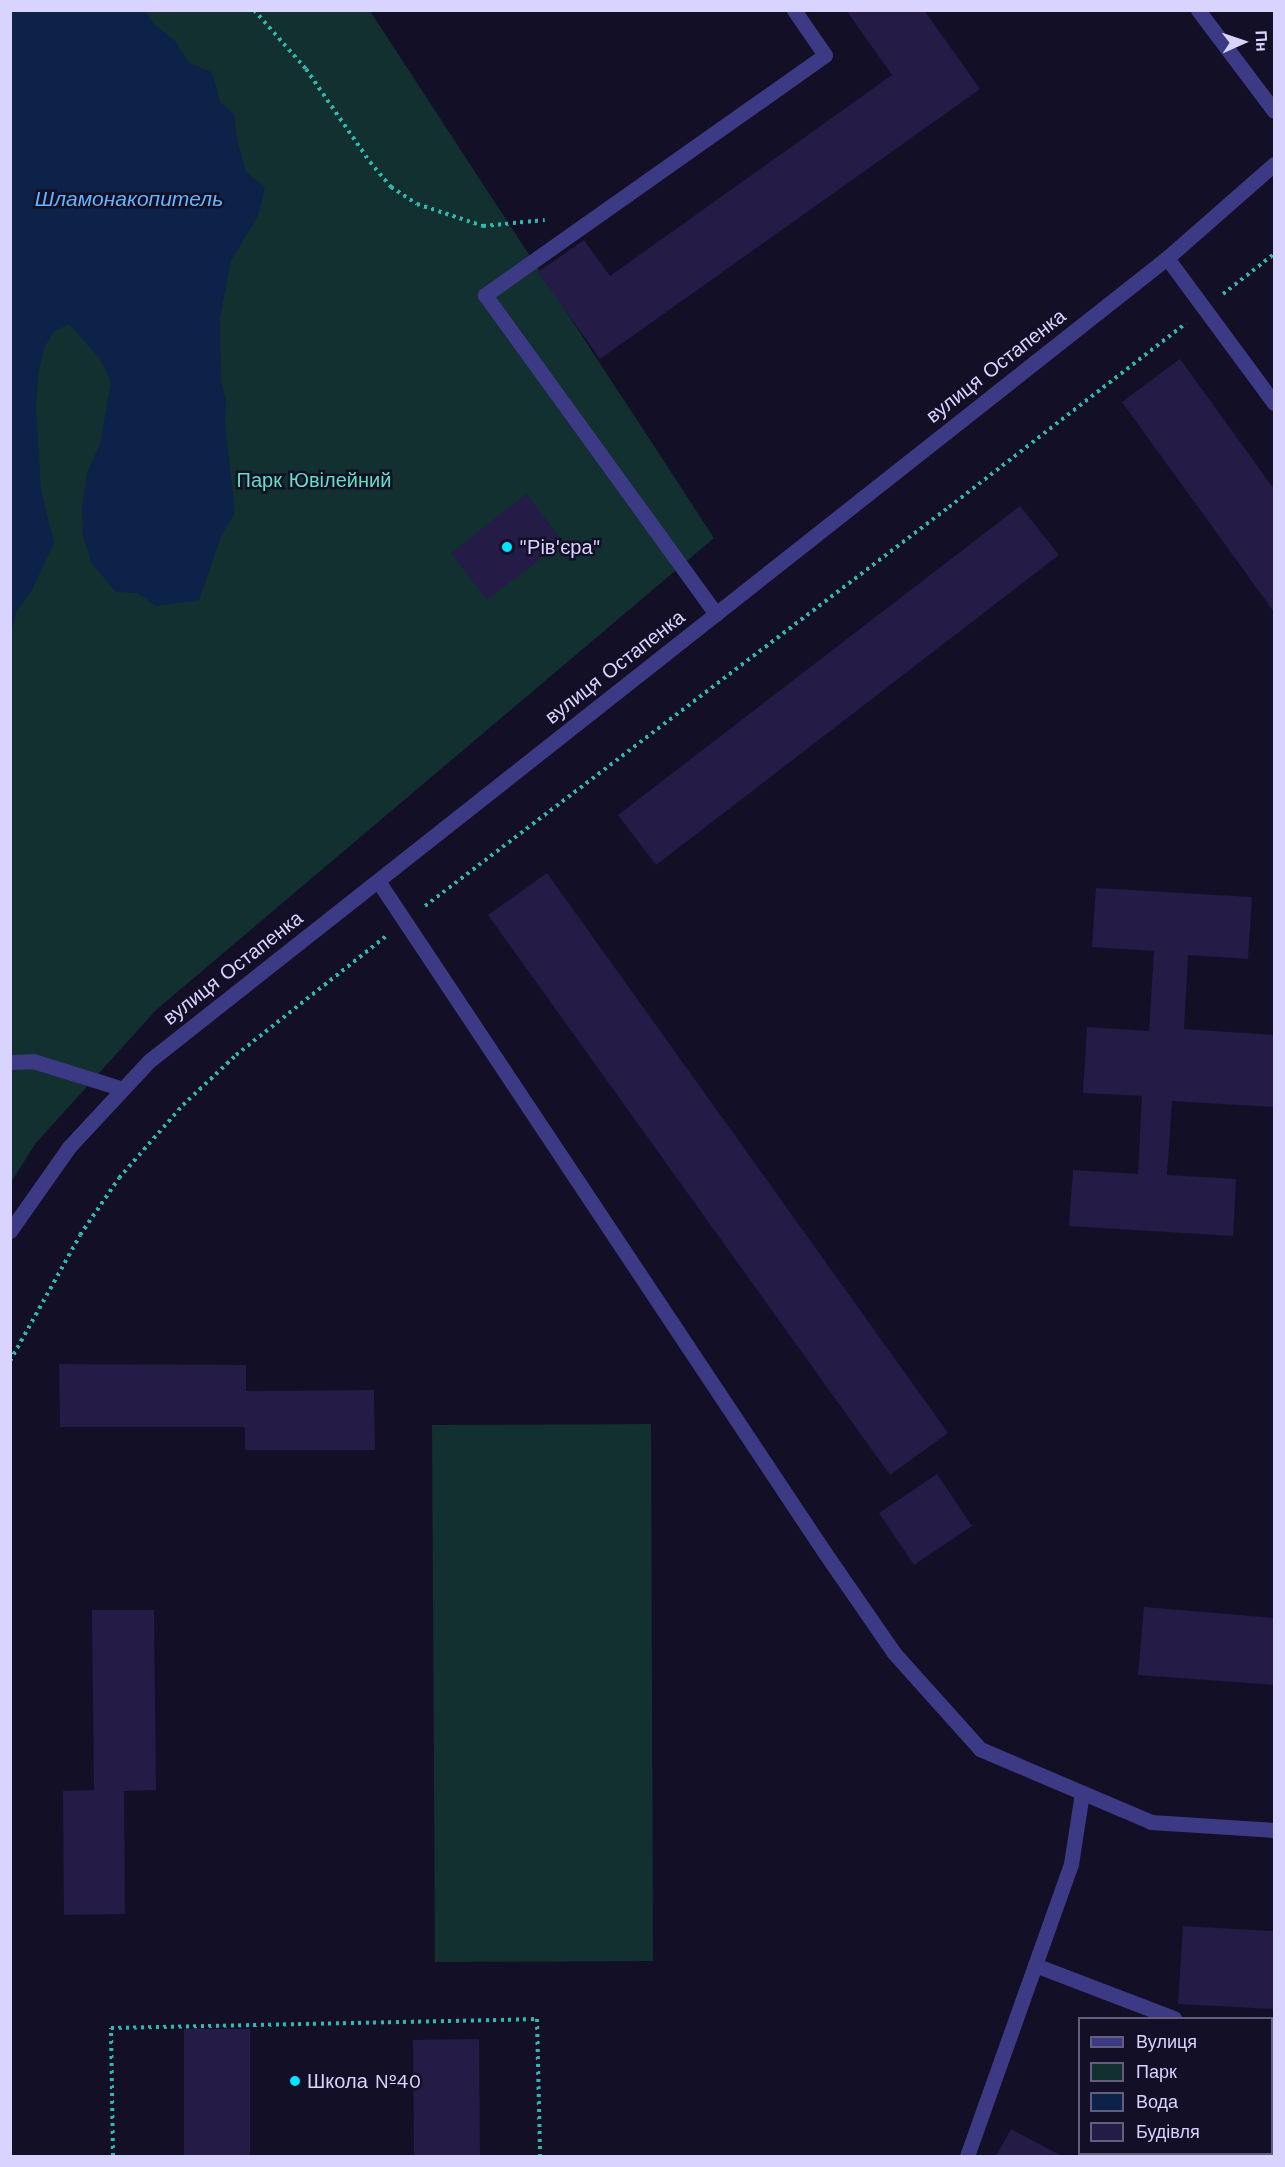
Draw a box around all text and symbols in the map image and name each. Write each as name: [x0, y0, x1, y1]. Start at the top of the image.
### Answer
north arrow: [1213, 12, 1273, 72]
text: Пн: [1251, 30, 1272, 52]
water label: Шламонакопитель: [35, 186, 223, 212]
street label: вулиця Остапенка: [921, 304, 1071, 428]
park label: Парк Ювілейний: [237, 468, 391, 492]
place label: "Рів'єра": [519, 535, 601, 559]
marker: "Рів'єра": [500, 540, 514, 554]
street label: вулиця Остапенка: [540, 605, 690, 729]
street label: вулиця Остапенка: [158, 906, 308, 1030]
legend: [1078, 2017, 1273, 2155]
text: Вулиця: [1136, 2031, 1197, 2052]
text: Парк: [1136, 2061, 1177, 2082]
place label: Школа №40: [307, 2069, 421, 2093]
marker: Школа №40: [288, 2074, 302, 2088]
text: Вода: [1136, 2091, 1178, 2112]
text: Будівля: [1136, 2121, 1200, 2142]

